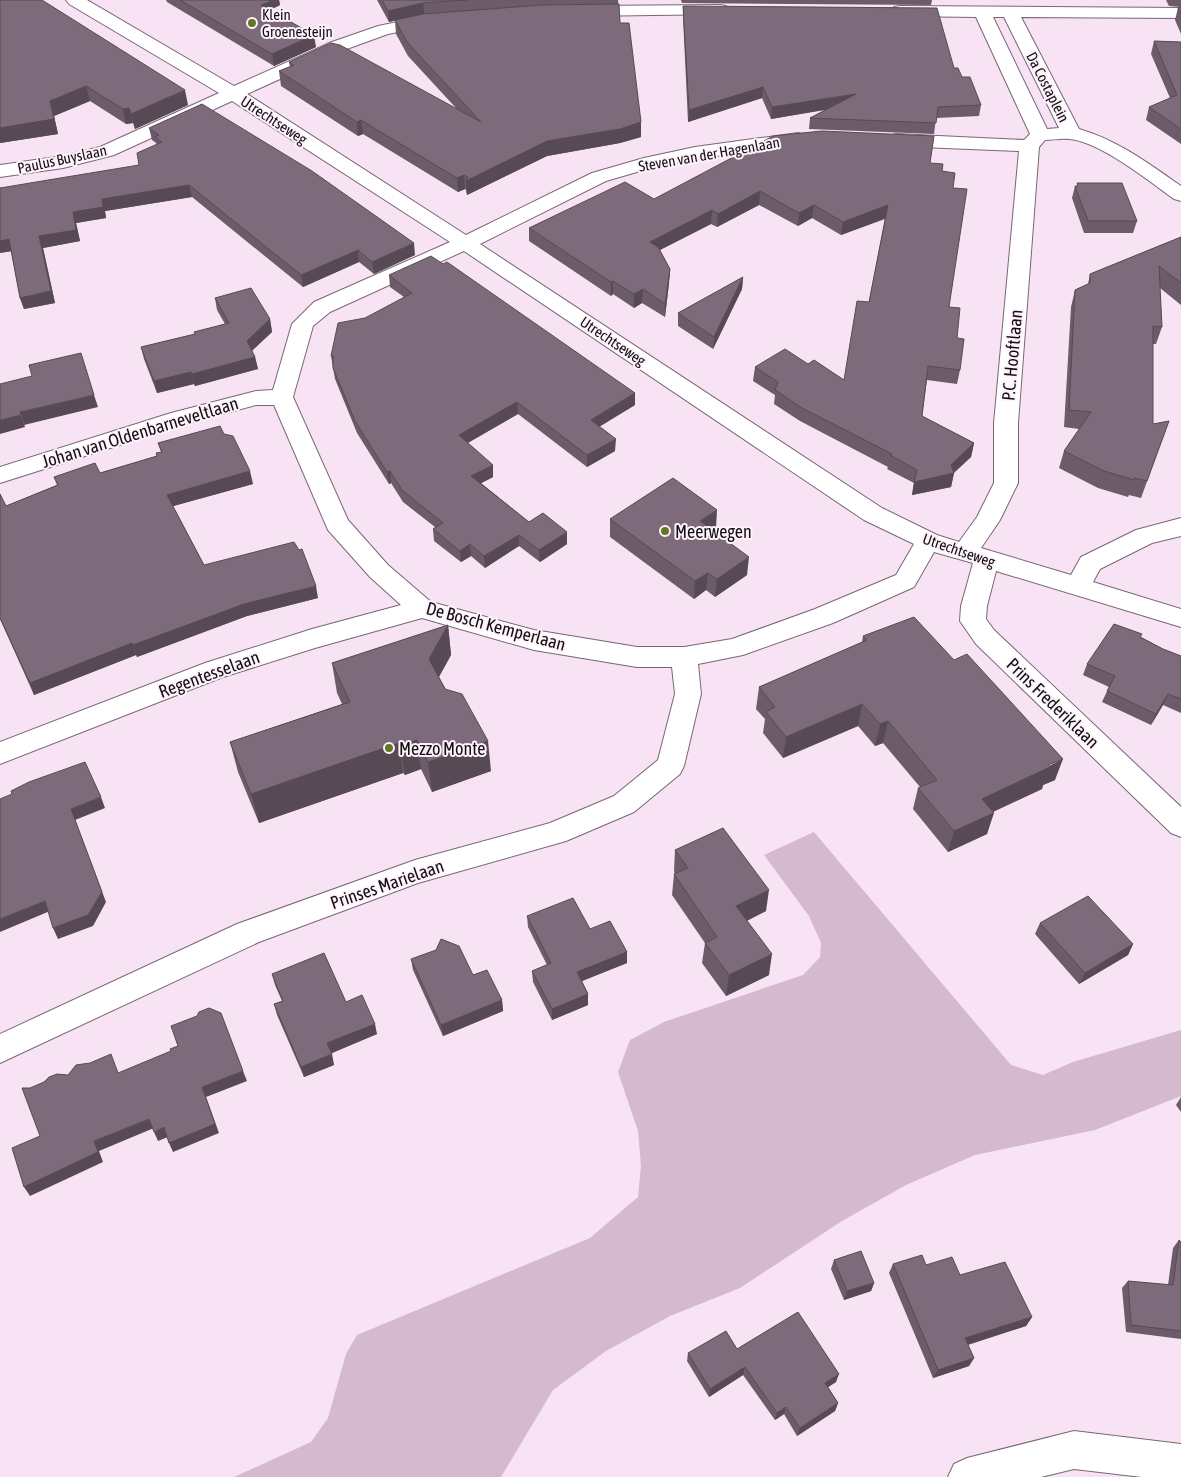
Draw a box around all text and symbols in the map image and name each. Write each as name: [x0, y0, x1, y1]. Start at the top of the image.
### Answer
place label: Klein Groenesteijn: [262, 6, 333, 40]
marker: Klein Groenesteijn: [246, 17, 258, 29]
street label: Da Costaplein: [1023, 49, 1073, 125]
street label: Utrechtseweg: [238, 92, 311, 148]
street label: Steven van der Hagenlaan: [637, 133, 781, 175]
street label: Paulus Buyslaan: [16, 141, 108, 177]
street label: P.C. Hooftlaan: [998, 308, 1026, 402]
street label: Utrechtseweg: [577, 313, 650, 369]
street label: Johan van Oldenbarneveltlaan: [39, 392, 241, 472]
place label: Meerwegen: [675, 521, 752, 542]
marker: Meerwegen: [659, 525, 671, 537]
street label: Utrechtseweg: [921, 530, 998, 571]
street label: De Bosch Kemperlaan: [424, 597, 568, 655]
street label: Regentesselaan: [156, 646, 262, 702]
street label: Prins Frederiklaan: [1002, 654, 1104, 752]
place label: Mezzo Monte: [399, 738, 485, 759]
marker: Mezzo Monte: [383, 742, 395, 754]
street label: Prinses Marielaan: [327, 855, 447, 913]

